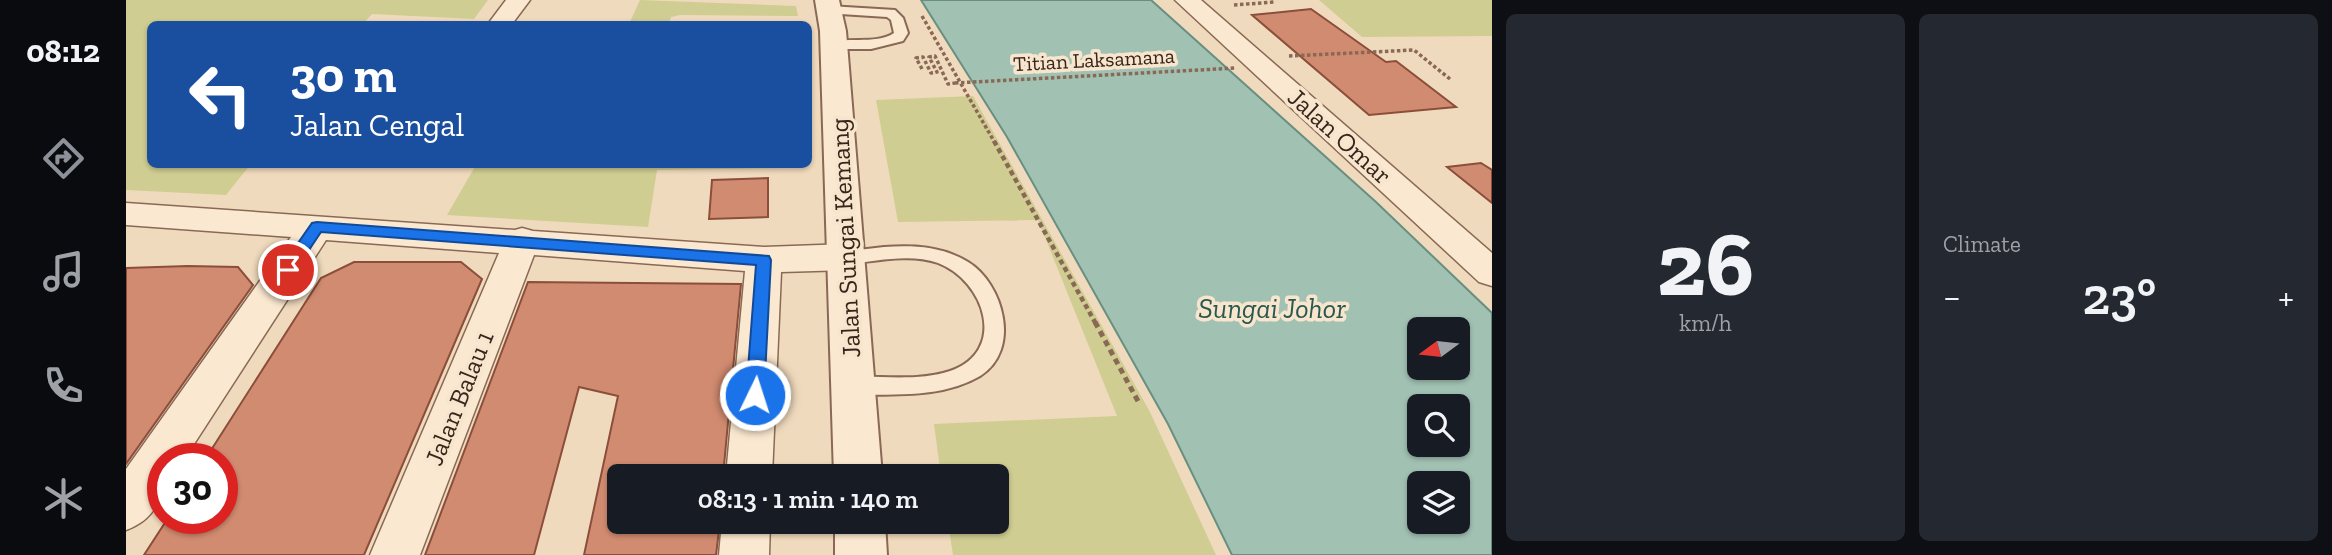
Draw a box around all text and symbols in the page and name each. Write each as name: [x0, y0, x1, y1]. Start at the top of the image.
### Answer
text: 08:12: [26, 32, 100, 70]
street label: Titian Laksamana: [1013, 43, 1175, 76]
text: 30 m: [290, 46, 396, 105]
icon: left: [175, 49, 266, 140]
street label: Jalan Omar: [1281, 81, 1399, 191]
text: Jalan Cengal: [290, 106, 464, 144]
street label: Jalan Sungai Kemang: [823, 117, 867, 359]
icon: directions: [39, 134, 88, 183]
text: 26: [1657, 209, 1754, 318]
text: Climate: [1943, 230, 2021, 258]
pin: [258, 240, 318, 300]
icon: music: [39, 247, 88, 296]
icon: arrive: [269, 251, 307, 289]
text: 23°: [2082, 265, 2156, 327]
text: −: [1943, 274, 1961, 320]
text: +: [2278, 274, 2294, 320]
water label: Sungai Johor: [1198, 292, 1346, 325]
text: km/h: [1679, 309, 1732, 337]
north arrow: [1407, 317, 1470, 380]
map controls: [1407, 317, 1470, 534]
street label: Jalan Balau 1: [418, 326, 500, 470]
position arrow: [718, 358, 792, 432]
icon: phone: [39, 361, 88, 410]
button: search: [1407, 394, 1470, 457]
speed limit sign: 30: [147, 443, 238, 534]
button: layers: [1407, 471, 1470, 534]
icon: climate: [39, 474, 88, 523]
text: 08:13 · 1 min · 140 m: [698, 483, 918, 515]

